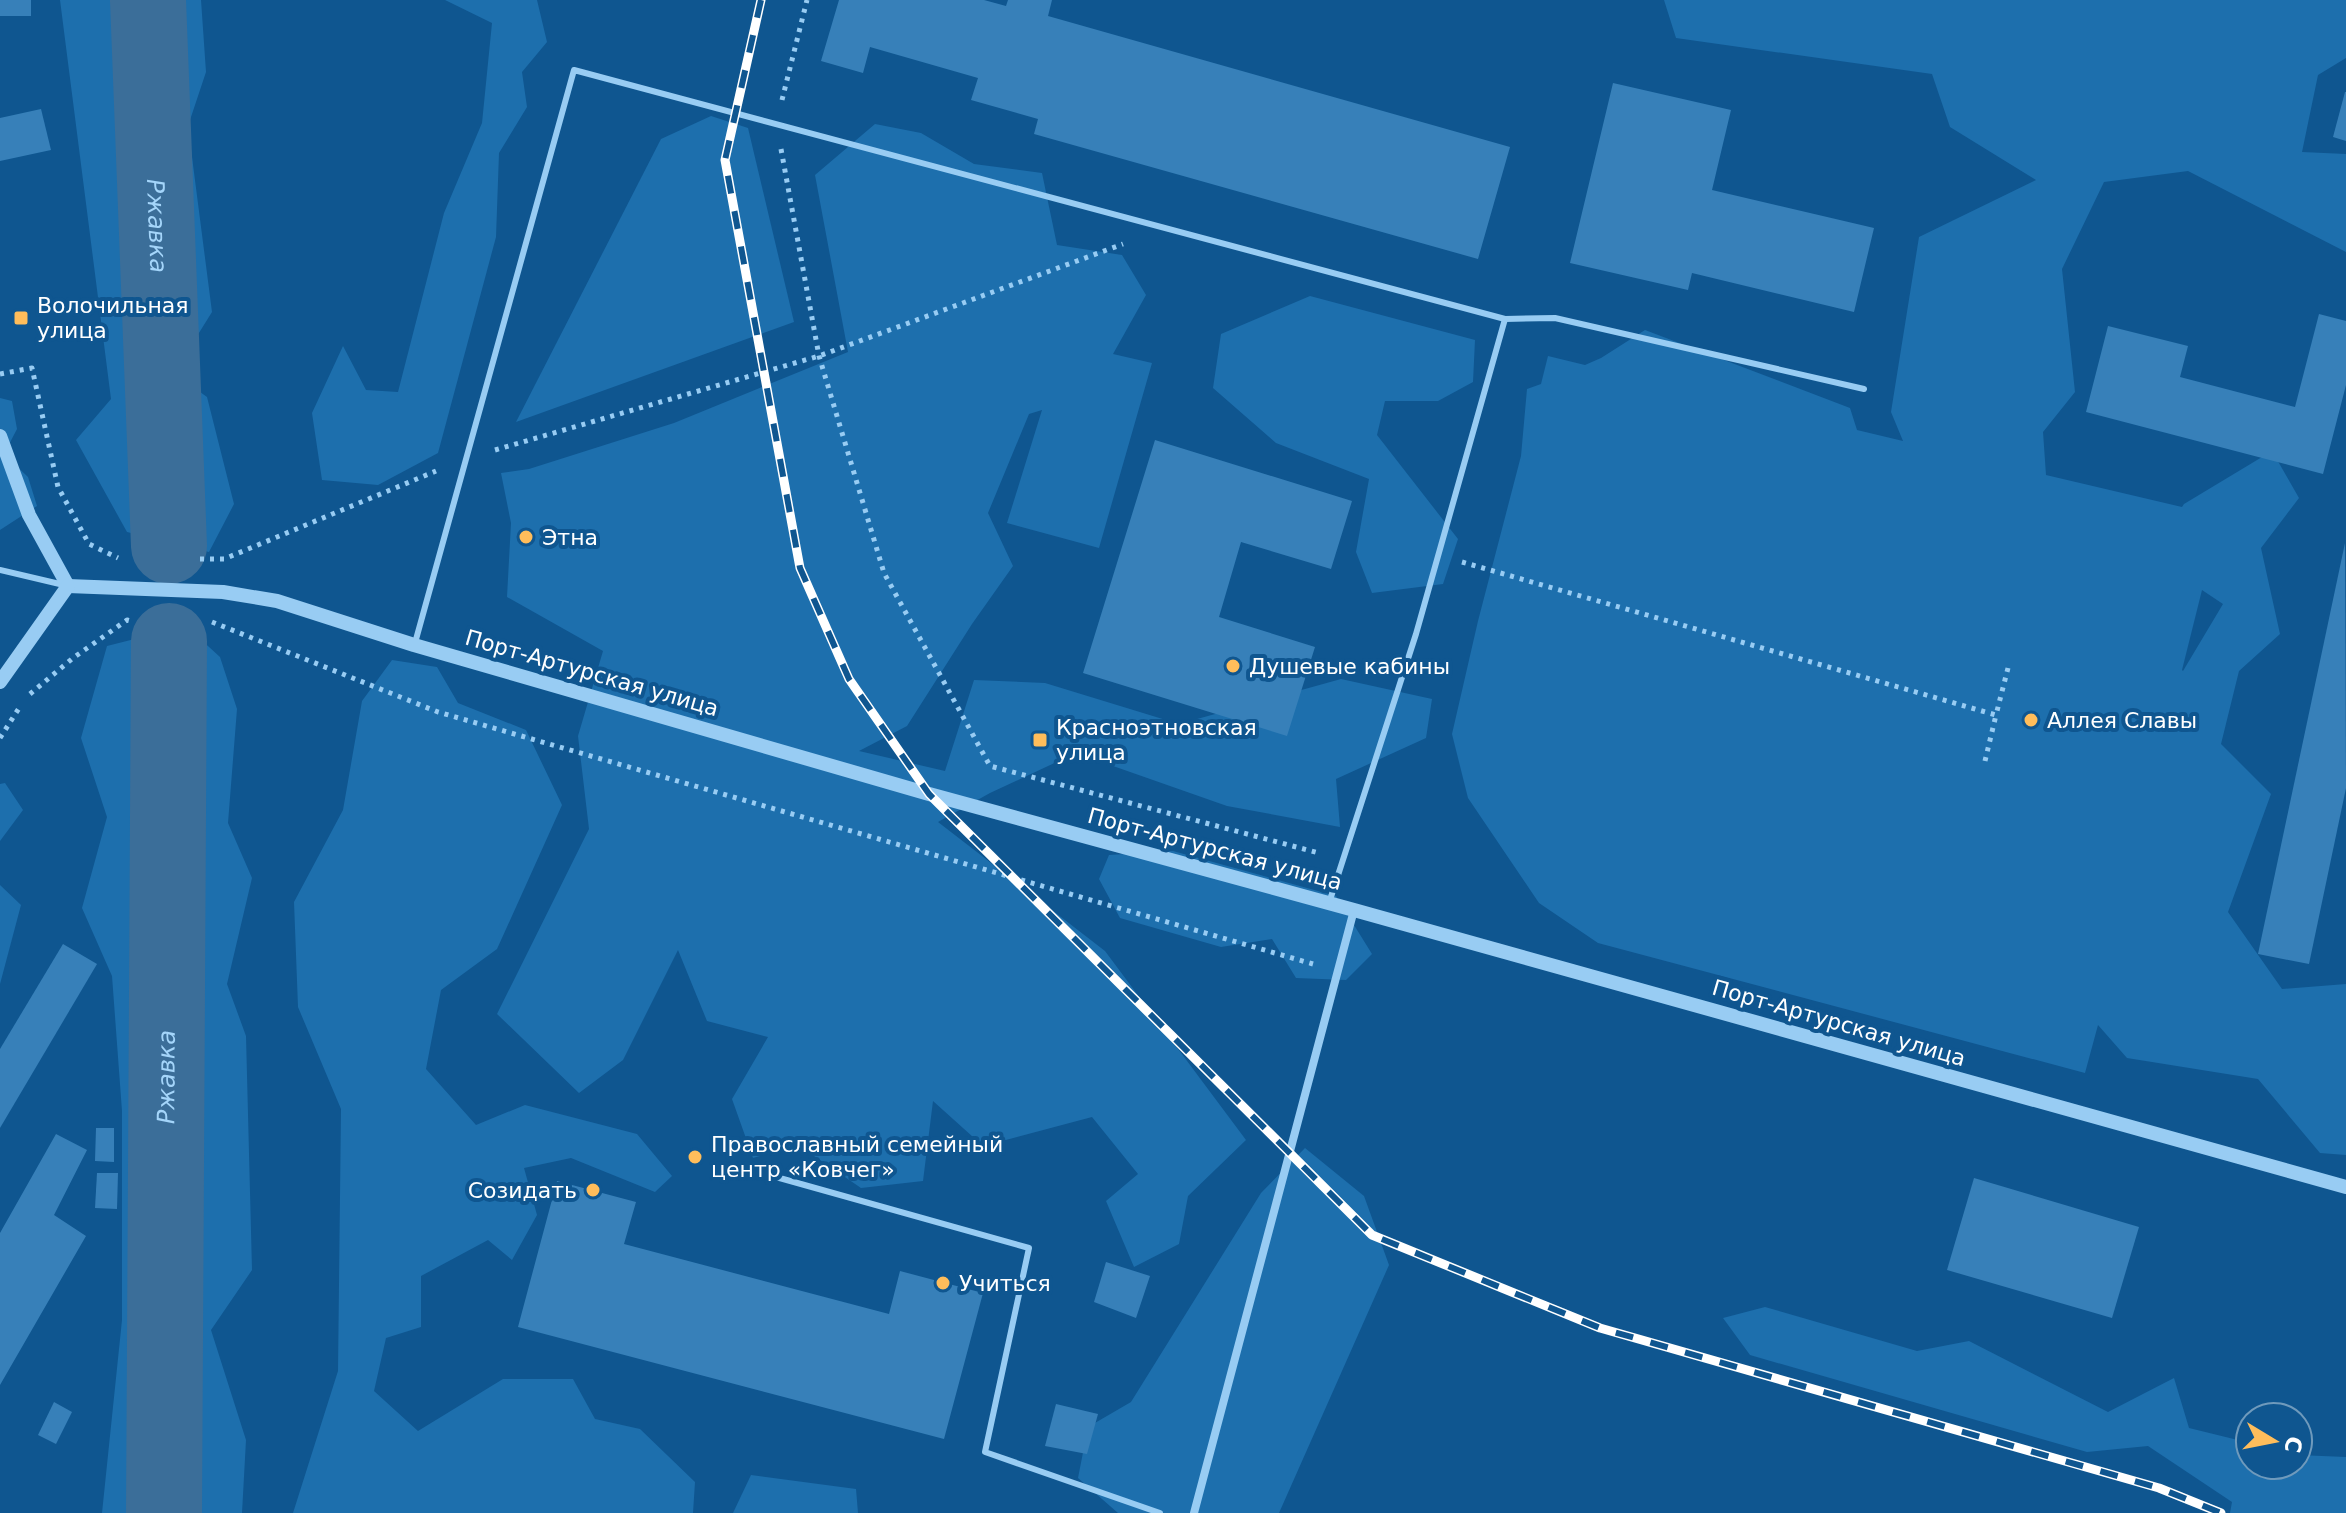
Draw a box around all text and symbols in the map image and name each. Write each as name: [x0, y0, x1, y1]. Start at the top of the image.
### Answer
water label: Ржавка: [141, 178, 172, 273]
place label: Волочильная улица: [37, 293, 189, 343]
marker: Волочильная улица: [12, 309, 30, 327]
place label: Этна: [542, 525, 598, 550]
marker: Этна: [517, 528, 535, 546]
street label: Порт-Артурская улица: [462, 625, 722, 721]
place label: Душевые кабины: [1249, 654, 1450, 679]
marker: Душевые кабины: [1224, 657, 1242, 675]
place label: Аллея Славы: [2047, 708, 2197, 733]
marker: Аллея Славы: [2022, 711, 2040, 729]
place label: Красноэтновская улица: [1056, 715, 1257, 765]
marker: Красноэтновская улица: [1031, 731, 1049, 749]
street label: Порт-Артурская улица: [1085, 803, 1345, 895]
street label: Порт-Артурская улица: [1709, 975, 1969, 1071]
water label: Ржавка: [152, 1030, 181, 1124]
place label: Православный семейный центр «Ковчег»: [711, 1132, 1003, 1182]
marker: Православный семейный центр «Ковчег»: [686, 1148, 704, 1166]
place label: Созидать: [468, 1178, 577, 1203]
marker: Созидать: [584, 1181, 602, 1199]
place label: Учиться: [959, 1271, 1051, 1296]
marker: Учиться: [934, 1274, 952, 1292]
north arrow: [2234, 1401, 2314, 1481]
text: С: [2279, 1434, 2307, 1455]

